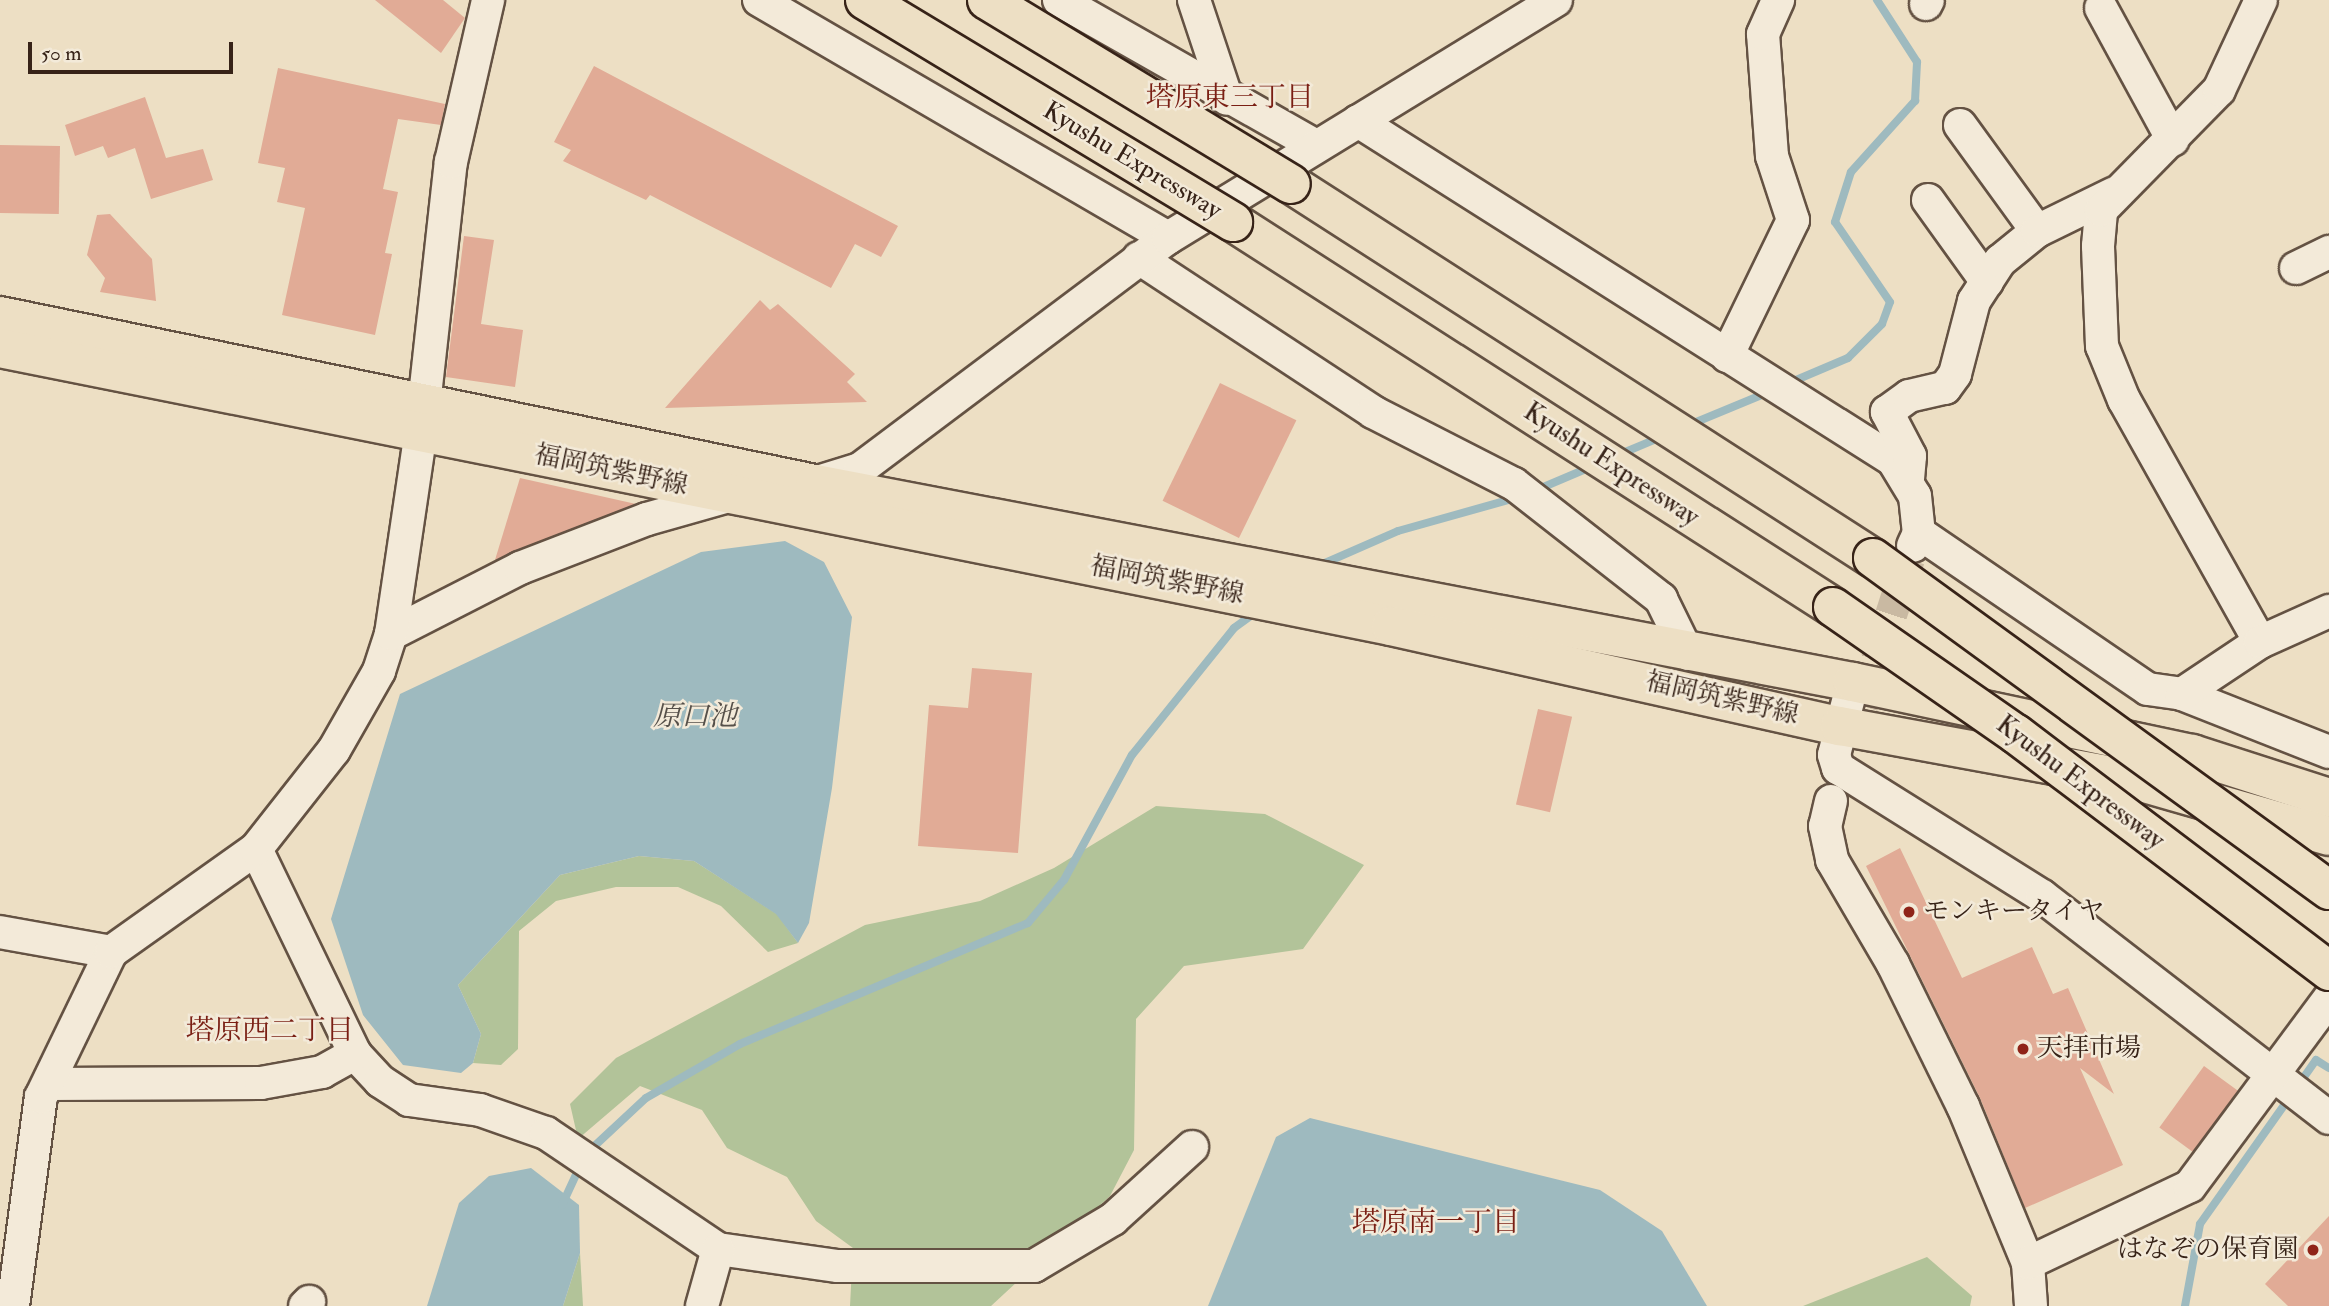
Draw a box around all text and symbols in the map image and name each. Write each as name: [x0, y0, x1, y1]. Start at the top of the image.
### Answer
scale bar: [32, 28, 236, 72]
text: 50 m: [41, 40, 82, 67]
district label: 塔原東三丁目: [1146, 81, 1314, 115]
street label: Kyushu Expressway: [1037, 95, 1227, 227]
street label: Kyushu Expressway: [1517, 397, 1705, 533]
street label: 福岡筑紫野線: [531, 440, 691, 502]
street label: 福岡筑紫野線: [1087, 551, 1247, 611]
street label: 福岡筑紫野線: [1642, 666, 1802, 732]
water label: 原口池: [653, 700, 737, 734]
street label: Kyushu Expressway: [1990, 710, 2170, 856]
place label: モンキータイヤ: [1923, 896, 2105, 928]
marker: モンキータイヤ: [1901, 904, 1917, 920]
district label: 塔原西二丁目: [186, 1014, 354, 1048]
place label: 天拝市場: [2037, 1033, 2141, 1065]
marker: 天拝市場: [2015, 1041, 2031, 1057]
district label: 塔原南一丁目: [1352, 1206, 1520, 1240]
place label: はなぞの保育園: [2117, 1234, 2299, 1266]
marker: はなぞの保育園: [2305, 1242, 2321, 1258]

